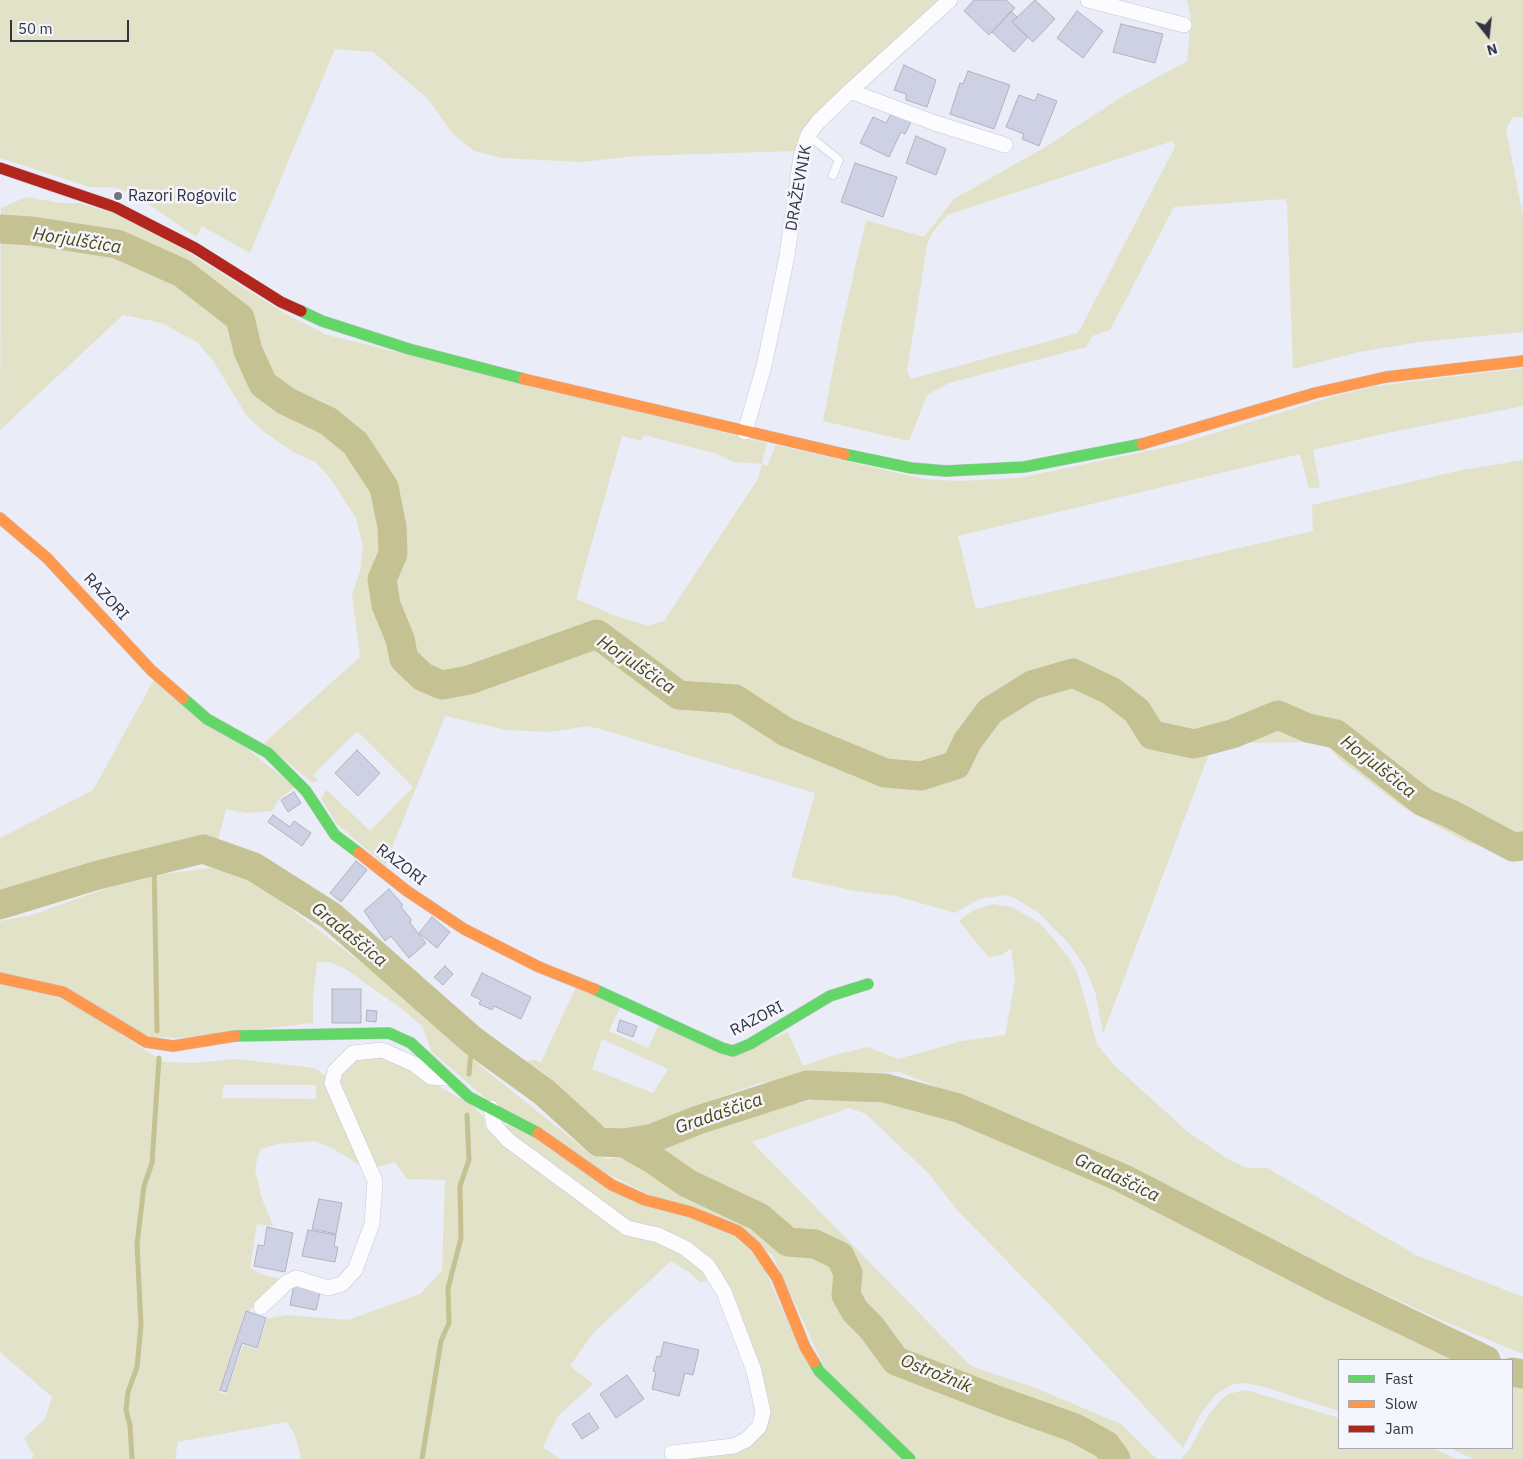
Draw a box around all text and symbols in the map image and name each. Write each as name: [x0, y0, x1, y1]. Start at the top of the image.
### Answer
scale bar: [12, 10, 131, 42]
north arrow: [1463, 10, 1513, 60]
text: 50 m: [18, 19, 53, 38]
text: N: [1485, 39, 1499, 59]
street label: DRAŽEVNIK: [782, 143, 816, 233]
place label: Razori Rogovilc: [128, 186, 237, 206]
marker: Razori Rogovilc: [112, 190, 124, 202]
water label: Horjulščica: [31, 223, 123, 259]
street label: RAZORI: [79, 569, 133, 625]
water label: Horjulščica: [593, 631, 679, 699]
water label: Horjulščica: [1336, 731, 1420, 803]
street label: RAZORI: [372, 840, 430, 890]
water label: Gradaščica: [307, 898, 391, 972]
street label: RAZORI: [727, 997, 787, 1041]
water label: Gradaščica: [673, 1089, 765, 1139]
water label: Gradaščica: [1071, 1149, 1163, 1207]
water label: Ostrožnik: [897, 1350, 975, 1398]
legend: [1338, 1359, 1513, 1449]
text: Fast: [1385, 1369, 1413, 1388]
text: Slow: [1385, 1394, 1418, 1413]
text: Jam: [1385, 1419, 1414, 1438]

